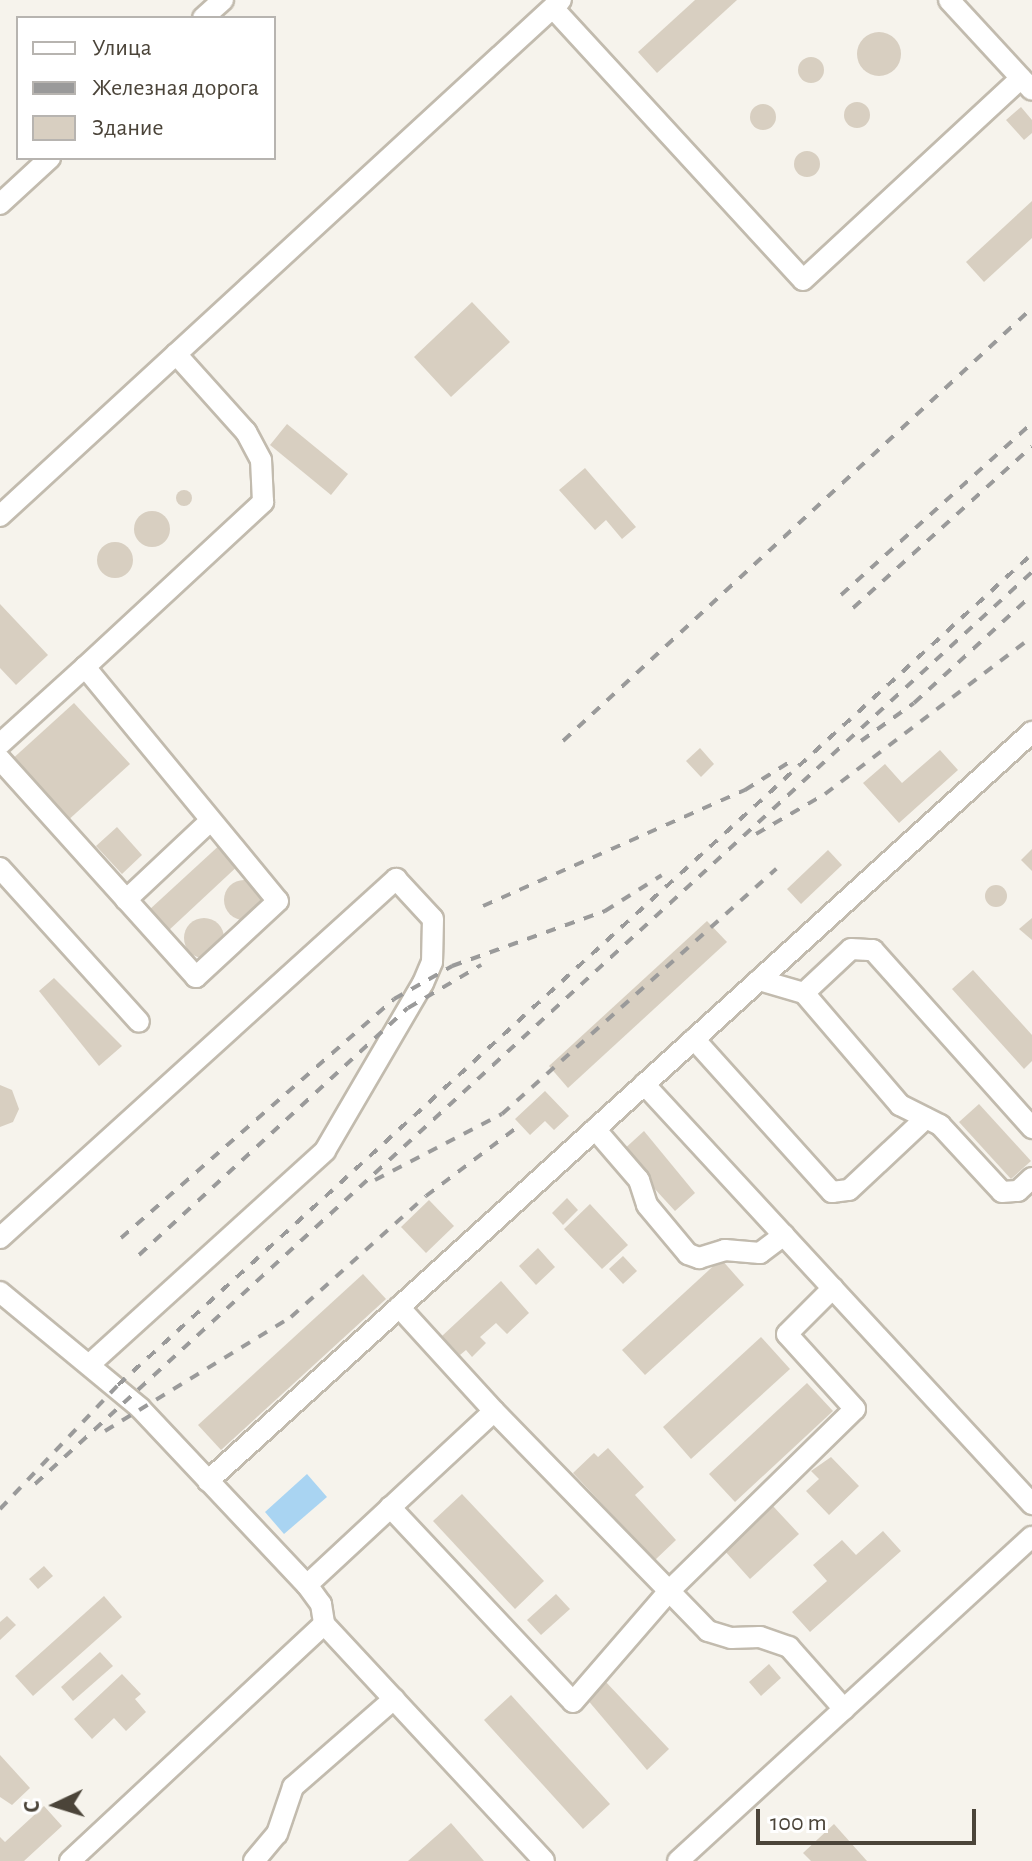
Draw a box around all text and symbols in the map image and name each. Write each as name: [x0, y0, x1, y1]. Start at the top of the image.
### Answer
legend: [16, 16, 276, 160]
text: Улица: [92, 36, 152, 60]
text: Железная дорога: [92, 76, 259, 100]
text: Здание: [92, 116, 163, 140]
north arrow: [16, 1765, 96, 1845]
scale bar: [760, 1793, 980, 1843]
text: С: [21, 1800, 43, 1814]
text: 100 m: [770, 1811, 827, 1835]

